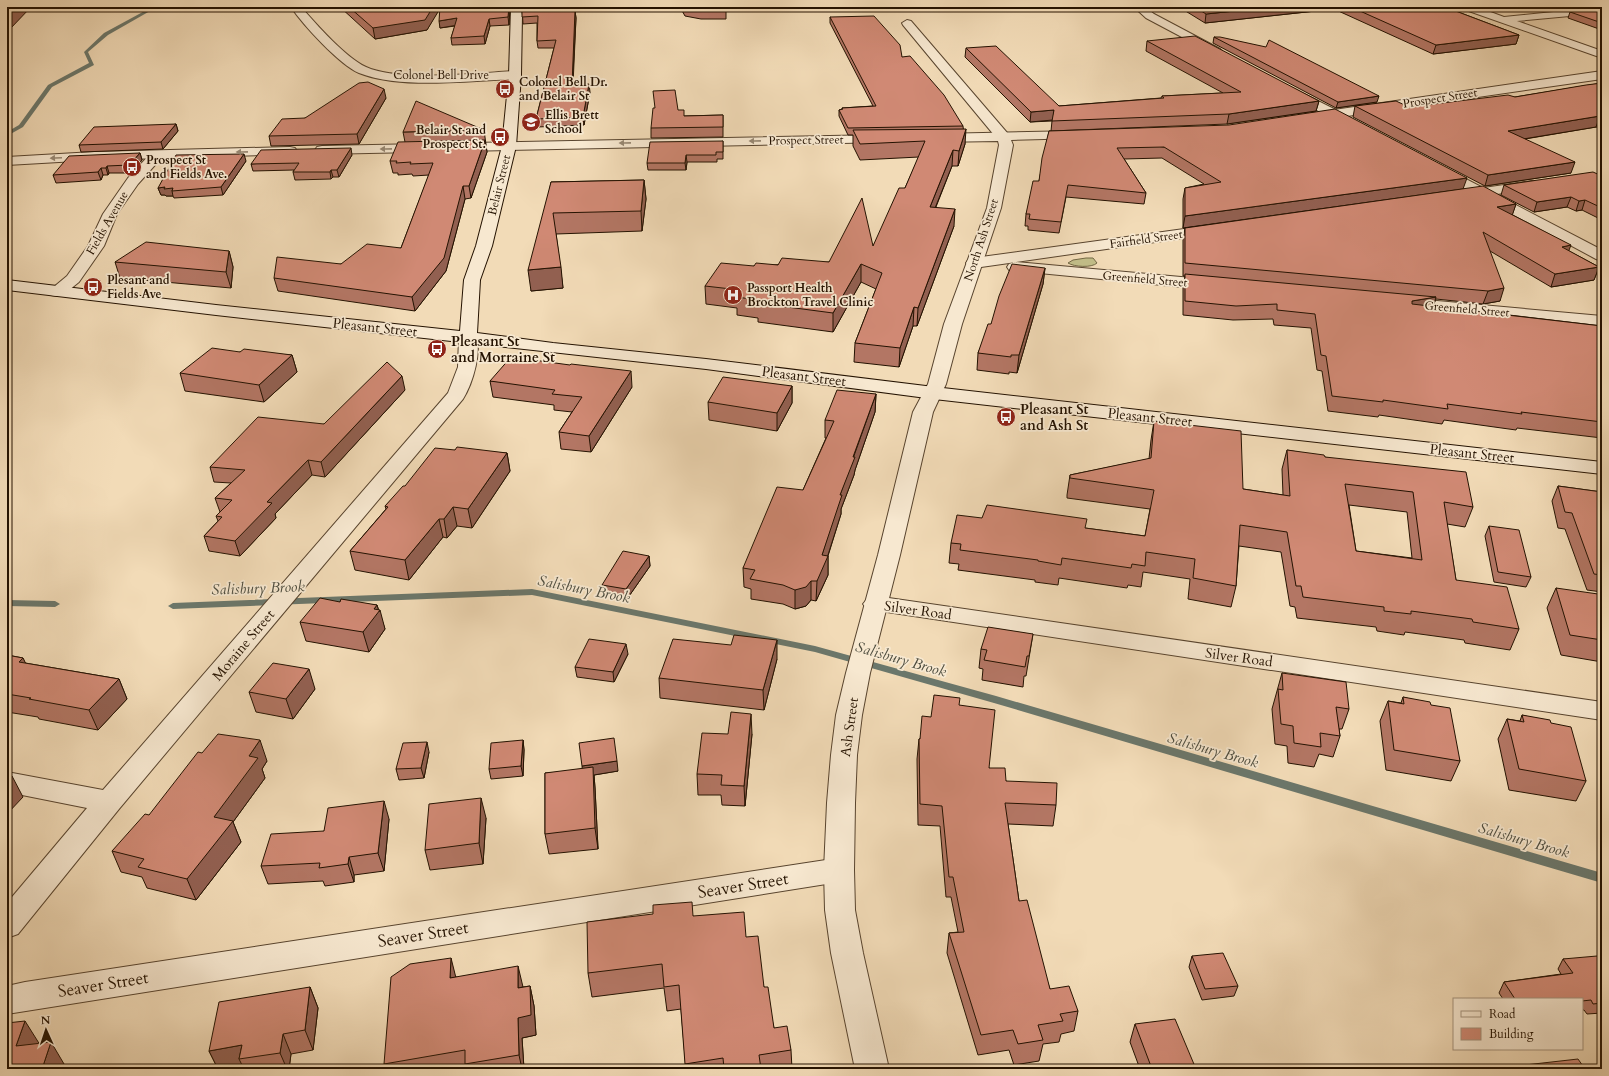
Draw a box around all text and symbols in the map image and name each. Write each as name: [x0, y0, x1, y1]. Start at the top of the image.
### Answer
street label: Colonel Bell Drive: [393, 67, 489, 83]
place label: Colonel Bell Dr. and Belair St: [519, 74, 608, 104]
bus stop icon: Colonel Bell Dr. and Belair St: [494, 78, 516, 100]
street label: Prospect Street: [1402, 84, 1479, 112]
place label: Ellis Brett School: [545, 107, 600, 137]
school or university icon: Ellis Brett School: [520, 111, 542, 133]
place label: Belair St and Prospect St.: [416, 122, 486, 152]
bus stop icon: Belair St and Prospect St.: [489, 126, 511, 148]
street label: Prospect Street: [768, 131, 844, 149]
one-way arrow: [748, 138, 761, 144]
one-way arrow: [619, 140, 631, 147]
one-way arrow: [379, 146, 392, 152]
one-way arrow: [236, 149, 248, 156]
place label: Prospect St and Fields Ave.: [146, 152, 227, 182]
street label: Belair Street: [484, 153, 514, 217]
one-way arrow: [49, 155, 62, 161]
bus stop icon: Prospect St and Fields Ave.: [121, 156, 143, 178]
street label: Fields Avenue: [82, 188, 132, 258]
street label: North Ash Street: [960, 196, 1002, 283]
street label: Fairfield Street: [1108, 226, 1184, 252]
street label: Greenfield Street: [1102, 267, 1188, 291]
place label: Plesant and Fields Ave: [107, 272, 170, 302]
bus stop icon: Plesant and Fields Ave: [82, 276, 104, 298]
place label: Passport Health Brockton Travel Clinic: [747, 280, 873, 310]
hospital icon: Passport Health Brockton Travel Clinic: [722, 284, 744, 306]
street label: Greenfield Street: [1424, 297, 1510, 321]
street label: Pleasant Street: [332, 314, 419, 341]
place label: Pleasant St and Morraine St: [451, 332, 555, 367]
bus stop icon: Pleasant St and Morraine St: [426, 338, 448, 360]
street label: Pleasant Street: [761, 362, 848, 391]
place label: Pleasant St and Ash St: [1020, 400, 1089, 435]
street label: Pleasant Street: [1107, 404, 1194, 431]
bus stop icon: Pleasant St and Ash St: [995, 406, 1017, 428]
street label: Pleasant Street: [1429, 440, 1516, 467]
water label: Salisbury Brook: [536, 570, 632, 608]
water label: Salisbury Brook: [211, 576, 306, 600]
street label: Silver Road: [883, 596, 953, 625]
street label: Moraine Street: [208, 605, 279, 685]
water label: Salisbury Brook: [853, 636, 949, 682]
street label: Silver Road: [1204, 643, 1274, 672]
street label: Ash Street: [836, 696, 863, 758]
water label: Salisbury Brook: [1165, 727, 1261, 773]
water label: Salisbury Brook: [1476, 817, 1572, 863]
street label: Seaver Street: [696, 867, 791, 904]
street label: Seaver Street: [376, 916, 471, 953]
street label: Seaver Street: [56, 966, 151, 1003]
legend: [1453, 998, 1583, 1050]
text: Road: [1489, 1006, 1516, 1022]
north arrow: [26, 1010, 66, 1050]
text: N: [40, 1013, 51, 1028]
text: Building: [1489, 1026, 1534, 1042]

